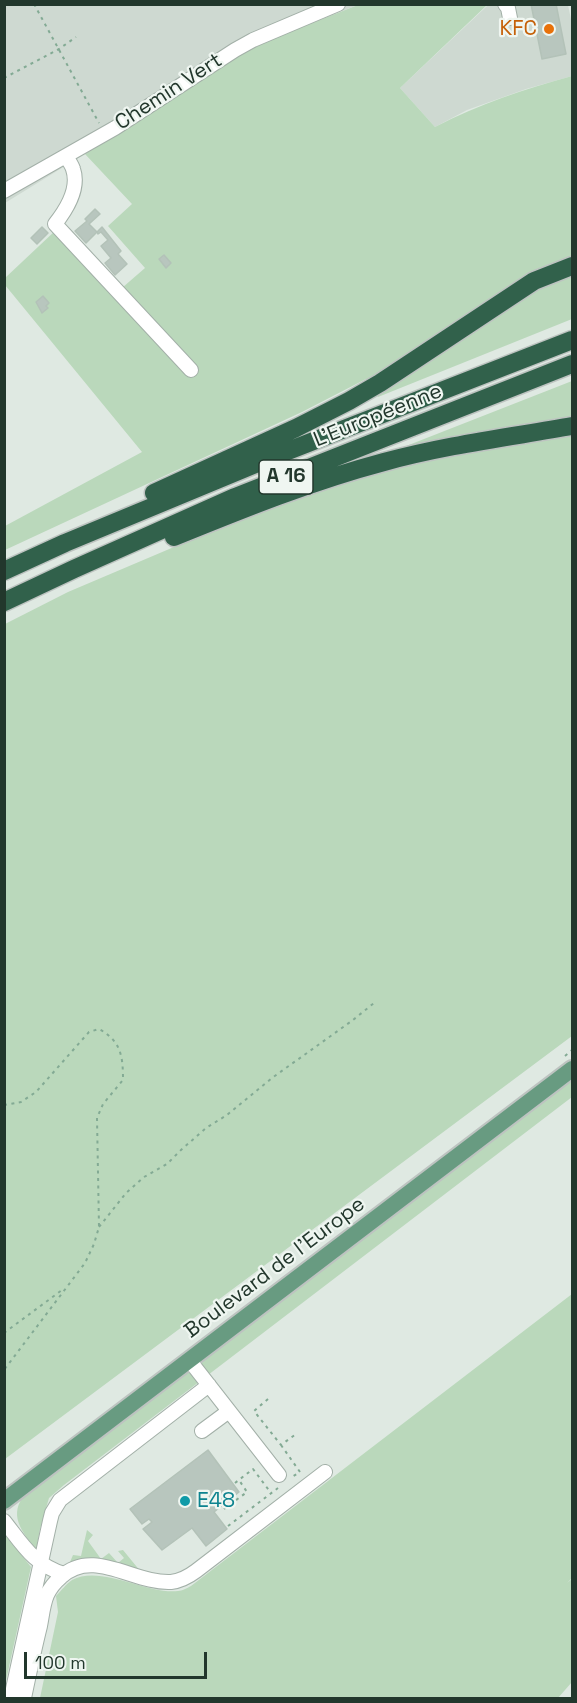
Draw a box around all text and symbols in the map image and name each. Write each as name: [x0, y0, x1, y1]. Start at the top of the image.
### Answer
place label: KFC: [500, 16, 537, 42]
marker: KFC: [542, 22, 556, 36]
street label: Chemin Vert: [111, 48, 227, 136]
street label: L'Européenne: [310, 379, 446, 453]
road number: A 16: [259, 460, 313, 494]
street label: Boulevard de l'Europe: [180, 1192, 370, 1344]
place label: E48: [197, 1488, 235, 1514]
marker: E48: [178, 1494, 192, 1508]
scale bar: [27, 1640, 210, 1678]
text: 100 m: [35, 1651, 86, 1674]

